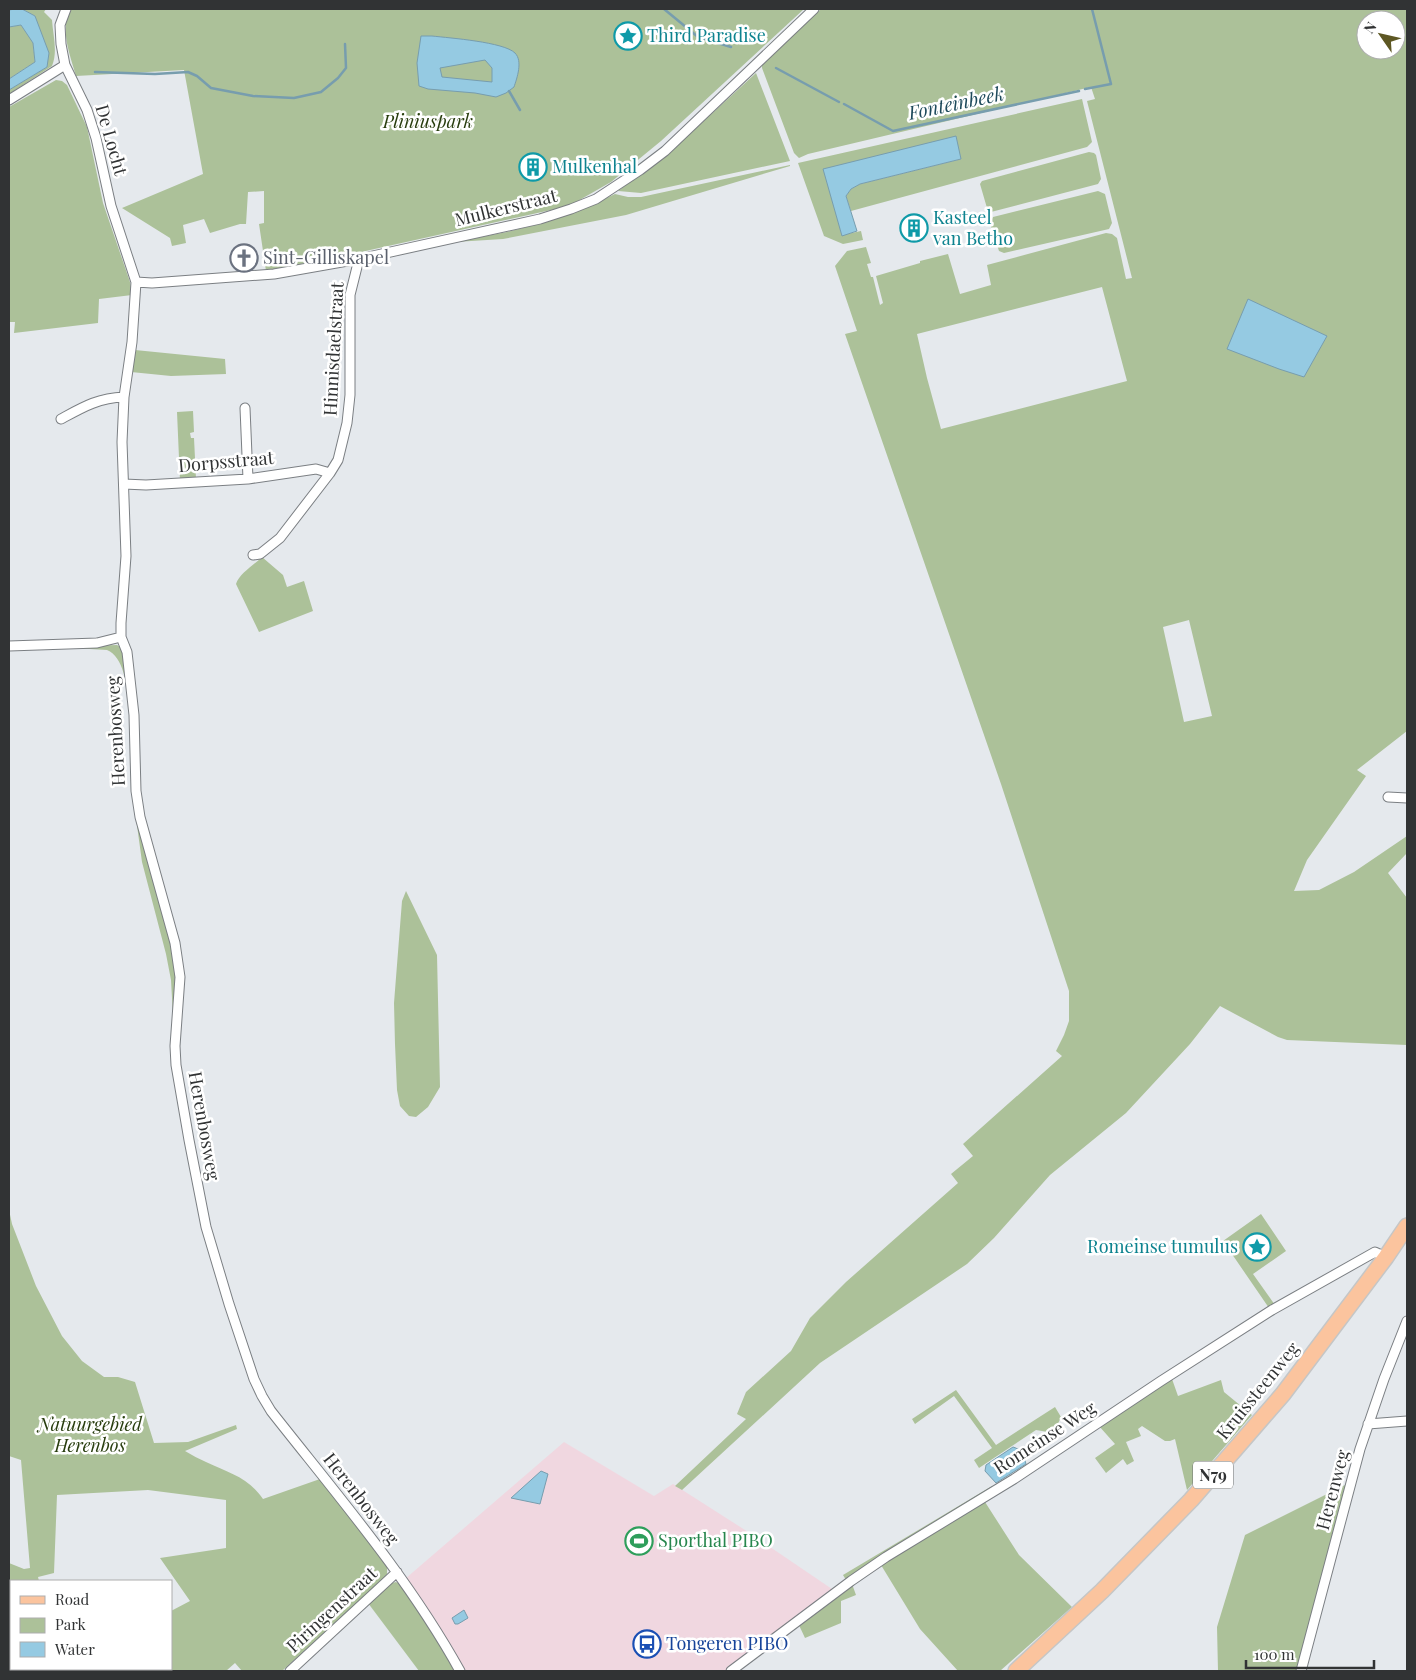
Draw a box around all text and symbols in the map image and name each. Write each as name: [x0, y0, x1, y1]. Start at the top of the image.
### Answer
north arrow: [1356, 10, 1406, 60]
text: N: [1359, 18, 1381, 37]
place icon: Third Paradise: [613, 21, 643, 51]
place label: Third Paradise: [647, 23, 766, 47]
water label: Fonteinbeek: [905, 79, 1006, 125]
street label: De Locht: [90, 101, 134, 179]
park label: Pliniuspark: [382, 109, 473, 133]
building icon: Mulkenhal: [518, 152, 548, 182]
place label: Mulkenhal: [552, 154, 637, 178]
street label: Mulkerstraat: [452, 183, 560, 231]
place label: Kasteel van Betho: [932, 205, 1013, 250]
building icon: Kasteel van Betho: [899, 213, 929, 243]
church icon: Sint-Gilliskapel: [229, 243, 259, 273]
place label: Sint-Gilliskapel: [263, 245, 389, 269]
street label: Hinnisdaelstraat: [318, 281, 349, 417]
street label: Dorpsstraat: [177, 445, 275, 477]
street label: Herenbosweg: [100, 675, 130, 787]
street label: Herenbosweg: [184, 1069, 226, 1183]
place icon: Romeinse tumulus: [1242, 1232, 1272, 1262]
place label: Romeinse tumulus: [1087, 1234, 1238, 1258]
street label: Kruissteenweg: [1210, 1336, 1304, 1444]
street label: Romeinse Weg: [989, 1395, 1101, 1479]
park label: Natuurgebied Herenbos: [36, 1412, 143, 1457]
street label: Herenweg: [1310, 1447, 1354, 1532]
street label: Herenbosweg: [318, 1448, 405, 1550]
road number: N79: [1193, 1462, 1233, 1488]
sports icon: Sporthal PIBO: [624, 1526, 654, 1556]
place label: Sporthal PIBO: [658, 1528, 773, 1552]
street label: Piringenstraat: [281, 1561, 382, 1657]
legend: [10, 1580, 172, 1670]
text: Road: [55, 1589, 89, 1609]
text: Park: [55, 1614, 87, 1634]
bus stop icon: Tongeren PIBO: [632, 1629, 662, 1659]
place label: Tongeren PIBO: [666, 1631, 788, 1655]
scale bar: [1246, 1638, 1374, 1670]
text: Water: [54, 1639, 95, 1659]
text: 100 m: [1254, 1644, 1295, 1664]

